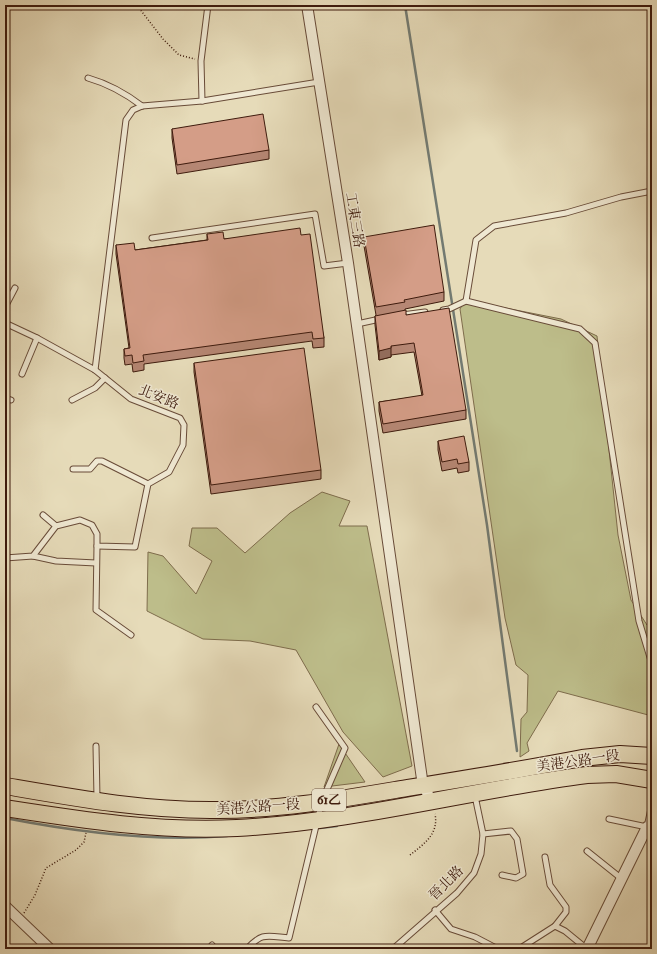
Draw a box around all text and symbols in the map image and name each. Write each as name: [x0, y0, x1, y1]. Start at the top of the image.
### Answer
street label: 工東三路: [342, 191, 368, 249]
street label: 北安路: [136, 381, 182, 413]
street label: 美港公路一段: [535, 747, 621, 775]
road number: 61乙: [312, 789, 346, 811]
street label: 美港公路一段: [216, 796, 300, 818]
street label: 晉北路: [425, 862, 467, 904]

